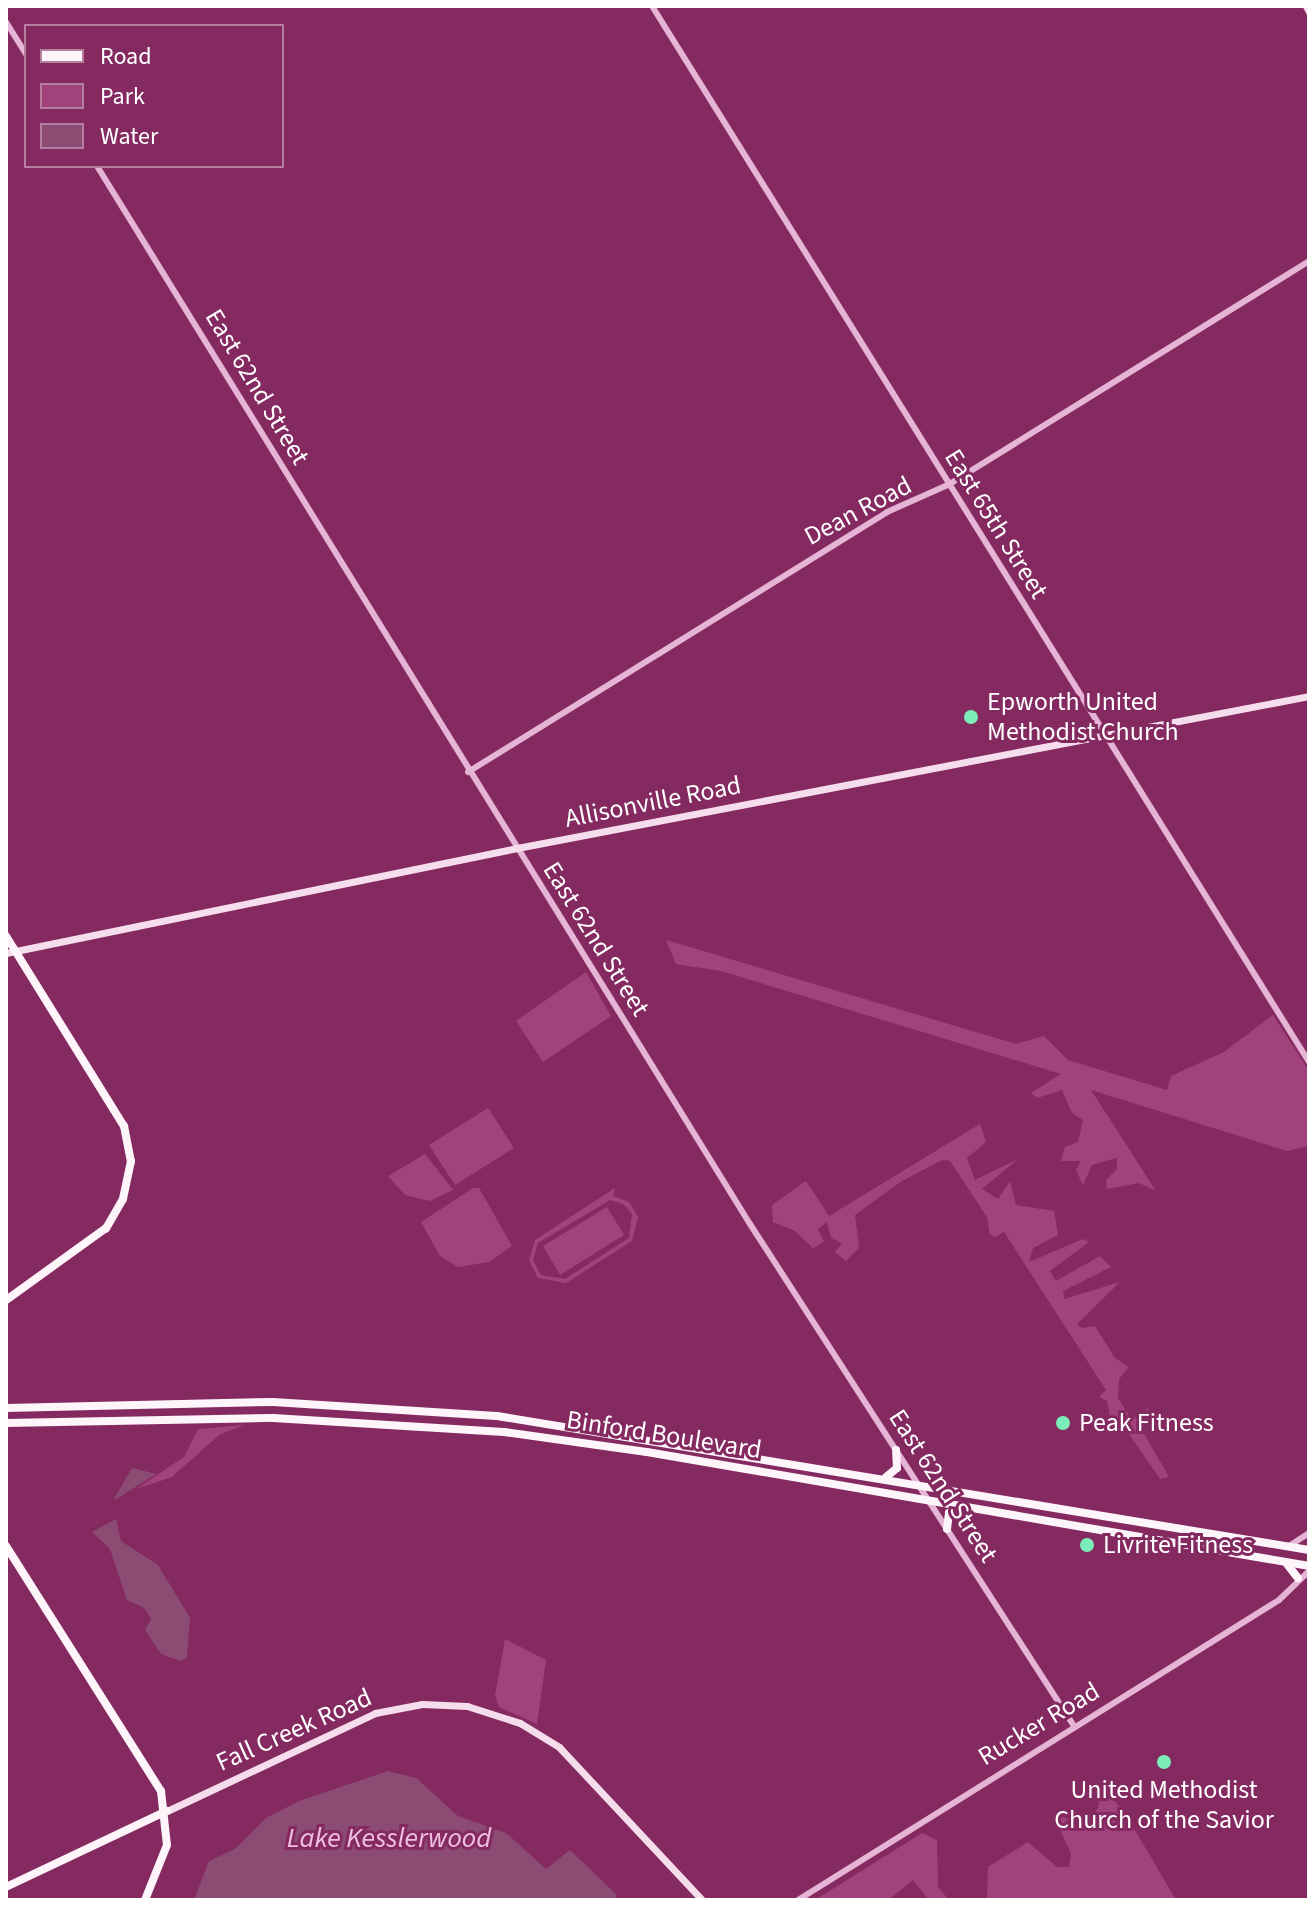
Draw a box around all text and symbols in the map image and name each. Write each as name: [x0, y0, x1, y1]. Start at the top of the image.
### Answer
legend: [24, 24, 284, 168]
text: Road: [100, 39, 152, 74]
text: Park: [100, 79, 145, 114]
text: Water: [100, 119, 158, 154]
street label: East 62nd Street: [198, 304, 316, 470]
street label: East 65th Street: [938, 444, 1054, 604]
street label: Dean Road: [799, 470, 917, 552]
place label: Epworth United Methodist Church: [987, 686, 1179, 748]
marker: Epworth United Methodist Church: [962, 708, 980, 726]
street label: Allisonville Road: [562, 770, 744, 834]
street label: East 62nd Street: [536, 856, 656, 1022]
street label: Binford Boulevard: [564, 1404, 764, 1466]
street label: East 62nd Street: [882, 1404, 1004, 1568]
place label: Peak Fitness: [1079, 1407, 1214, 1439]
marker: Peak Fitness: [1054, 1414, 1072, 1432]
place label: Livrite Fitness: [1103, 1529, 1253, 1561]
marker: Livrite Fitness: [1078, 1536, 1096, 1554]
street label: Rucker Road: [973, 1676, 1105, 1772]
street label: Fall Creek Road: [211, 1682, 377, 1778]
marker: United Methodist Church of the Savior: [1155, 1753, 1173, 1771]
place label: United Methodist Church of the Savior: [1054, 1774, 1274, 1836]
water label: Lake Kesslerwood: [287, 1821, 491, 1855]

